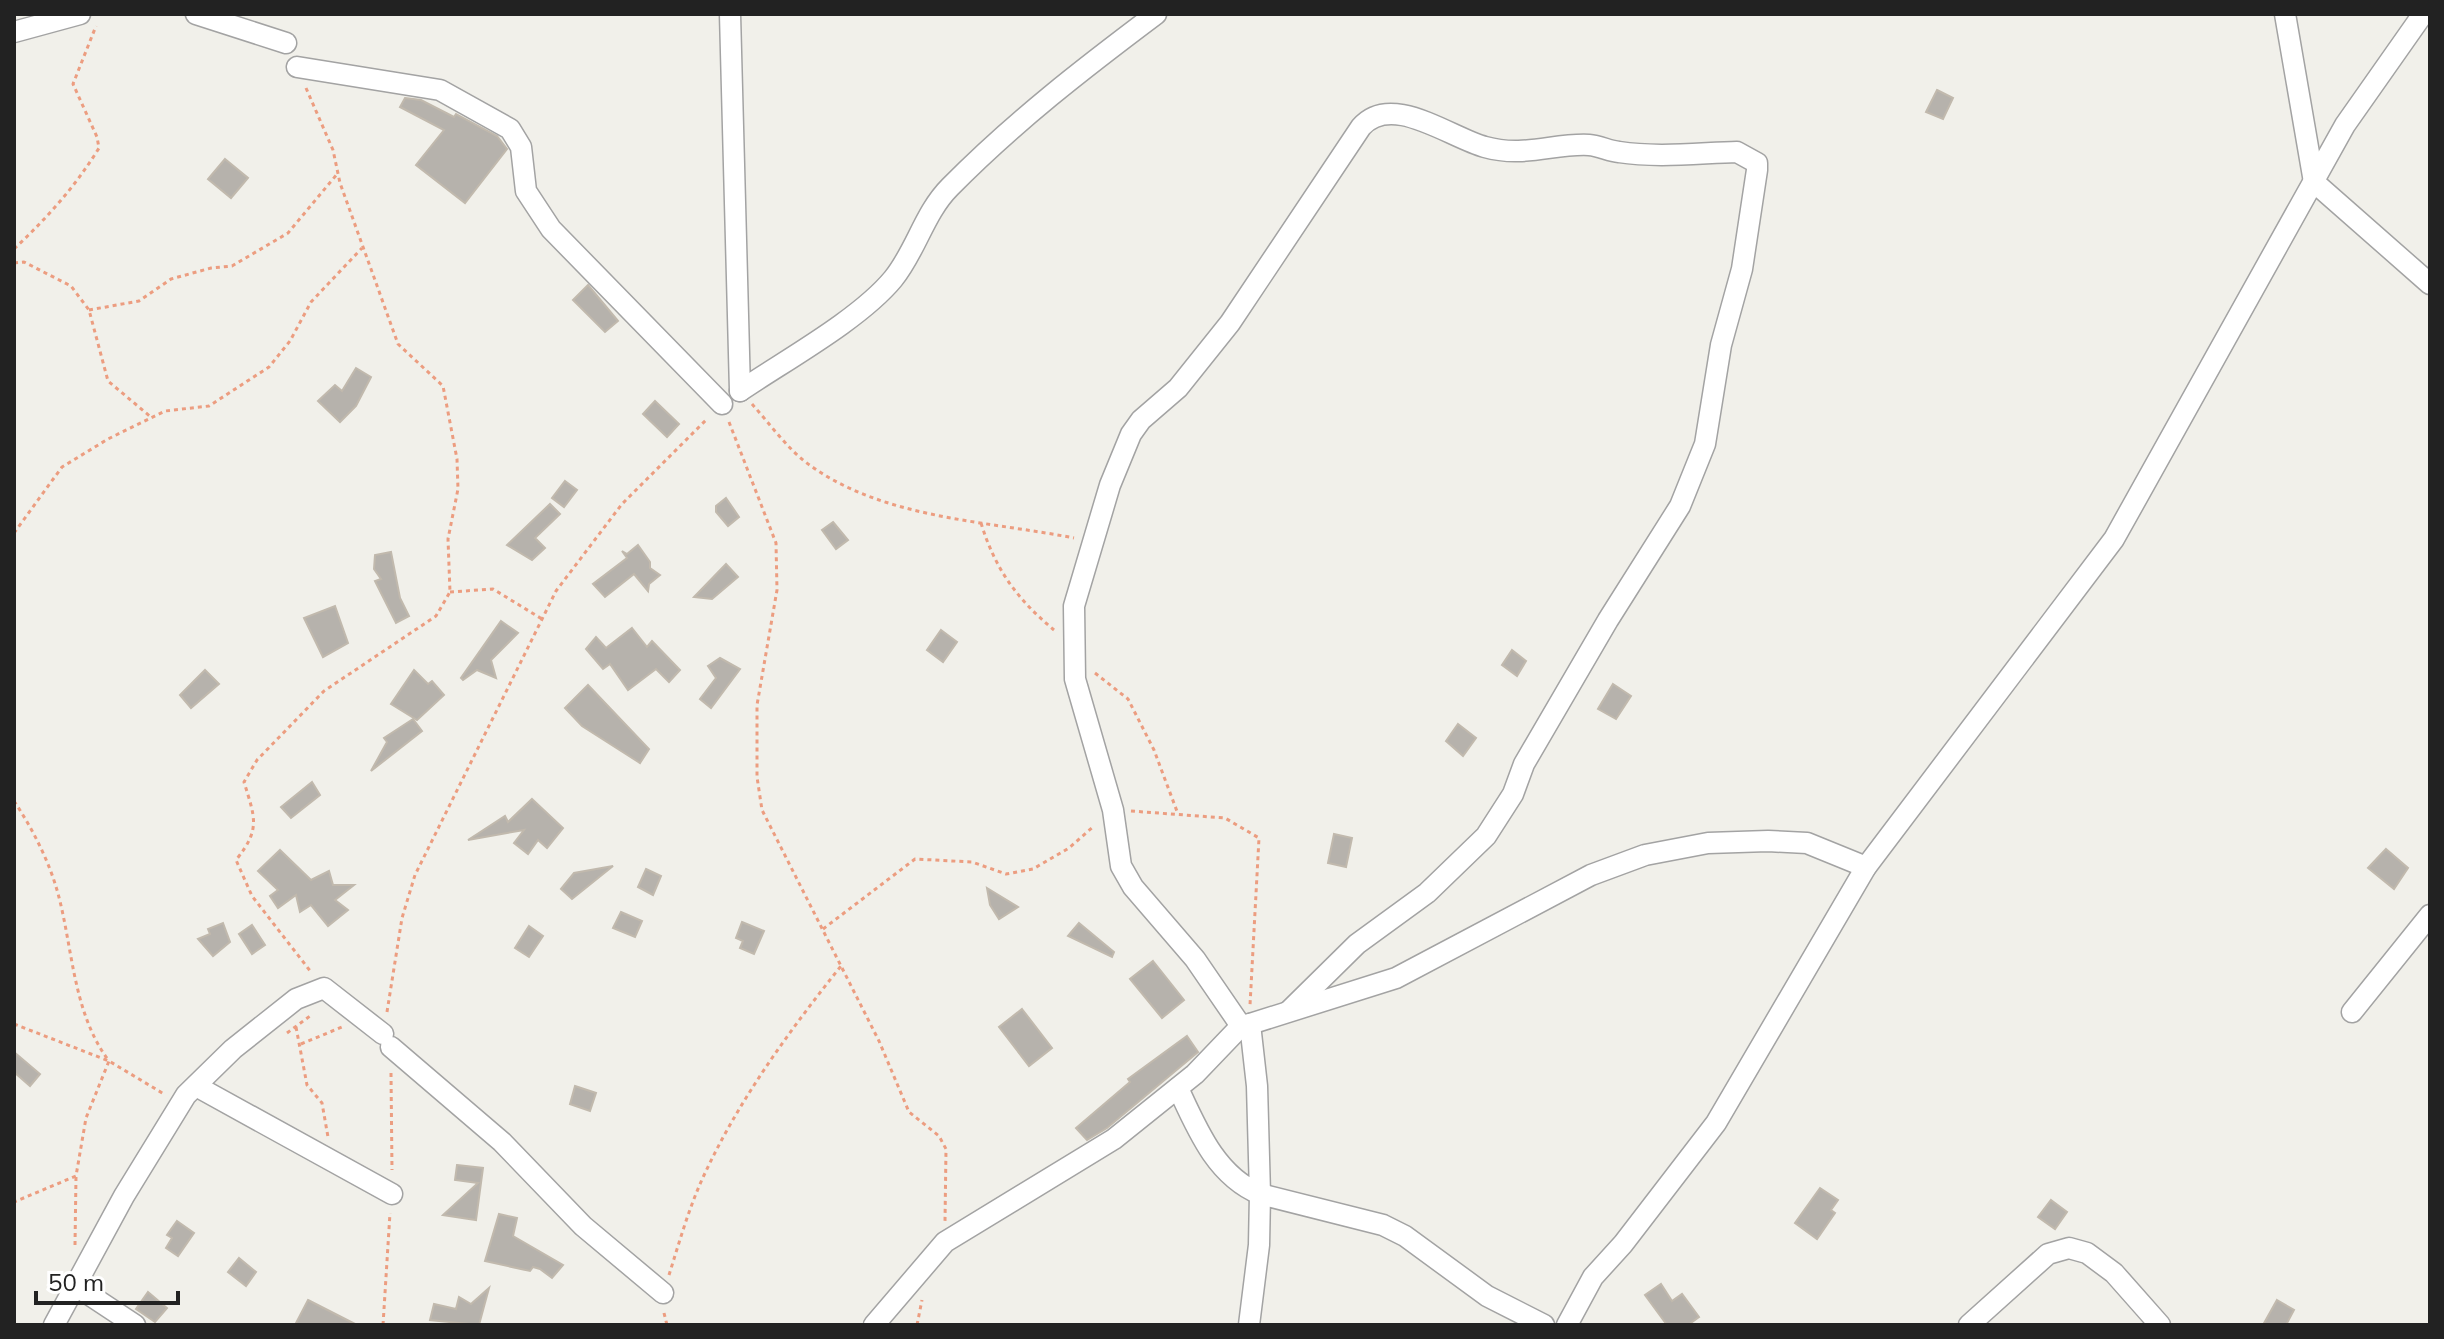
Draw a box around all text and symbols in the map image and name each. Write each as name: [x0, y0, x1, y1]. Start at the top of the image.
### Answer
scale bar: [36, 1255, 178, 1305]
text: 50 m: [48, 1267, 104, 1297]

